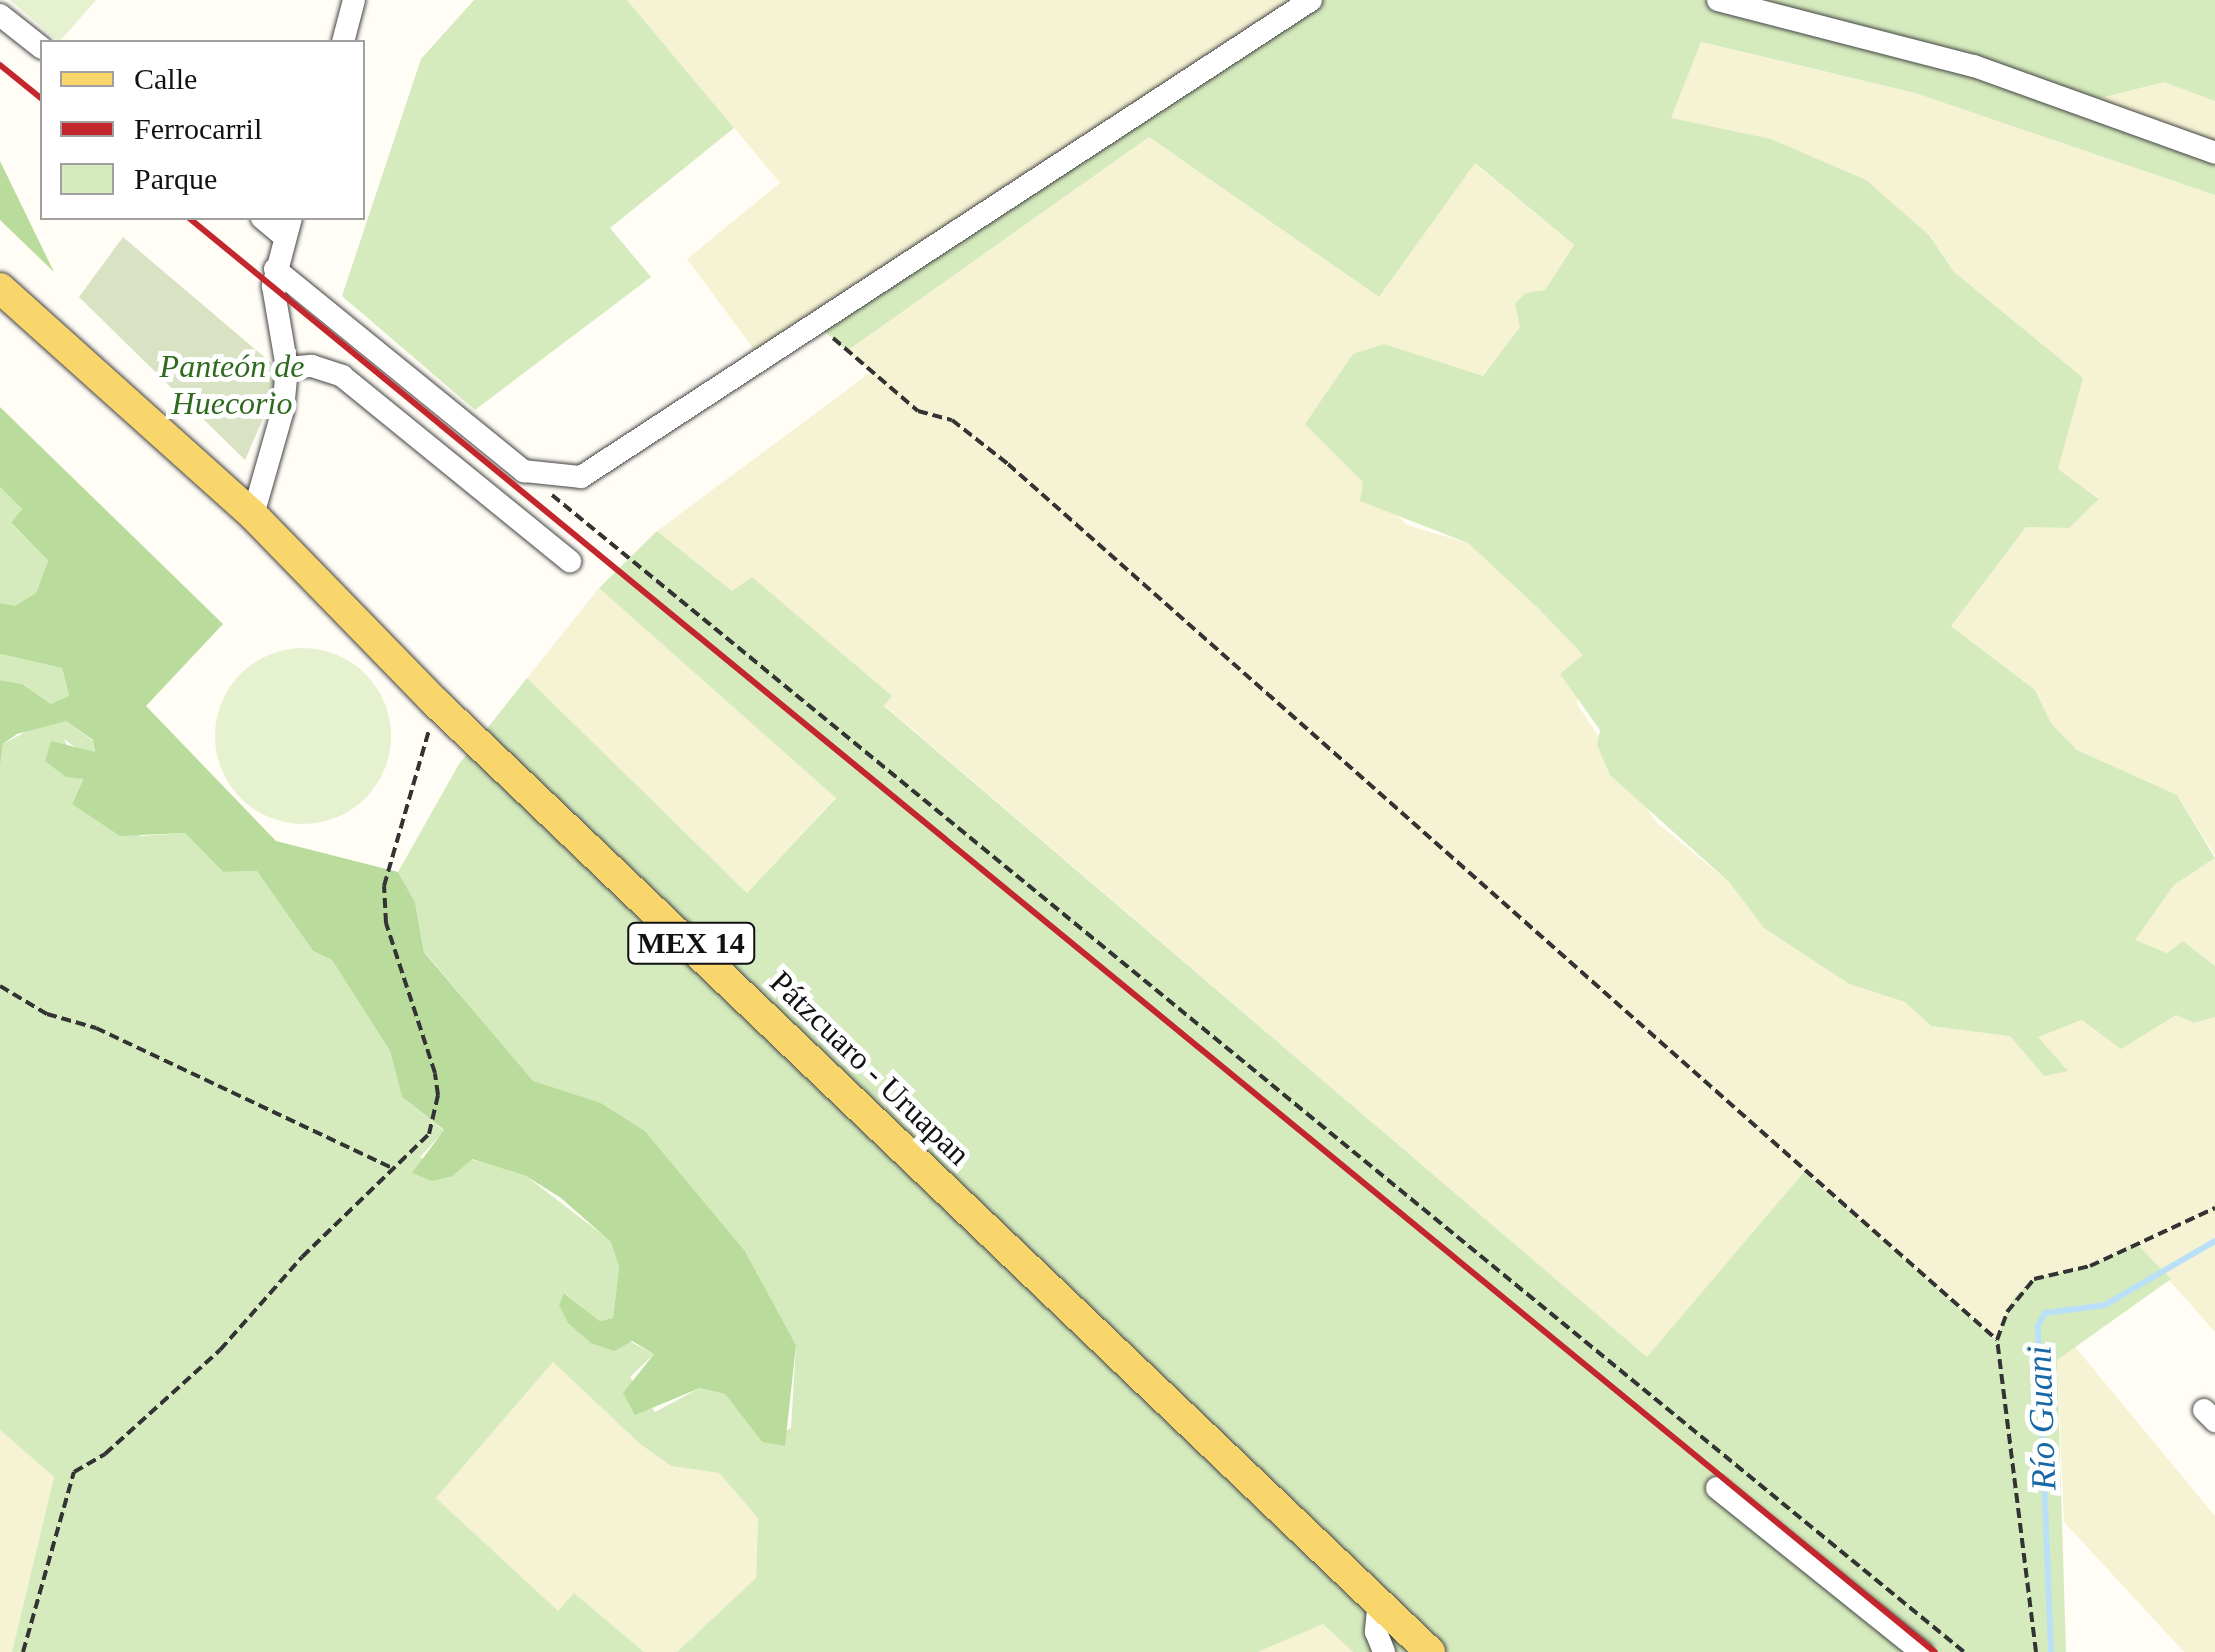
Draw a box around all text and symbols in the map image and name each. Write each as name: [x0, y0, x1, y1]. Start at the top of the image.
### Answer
legend: [40, 40, 365, 220]
text: Calle: [134, 62, 197, 95]
text: Ferrocarril: [134, 112, 262, 145]
text: Parque: [134, 162, 217, 195]
park label: Panteón de Huecorio: [160, 348, 304, 423]
road number: MEX 14: [626, 918, 756, 968]
street label: Pátzcuaro - Uruapan: [762, 963, 978, 1173]
water label: Río Guani: [2018, 1345, 2066, 1491]

